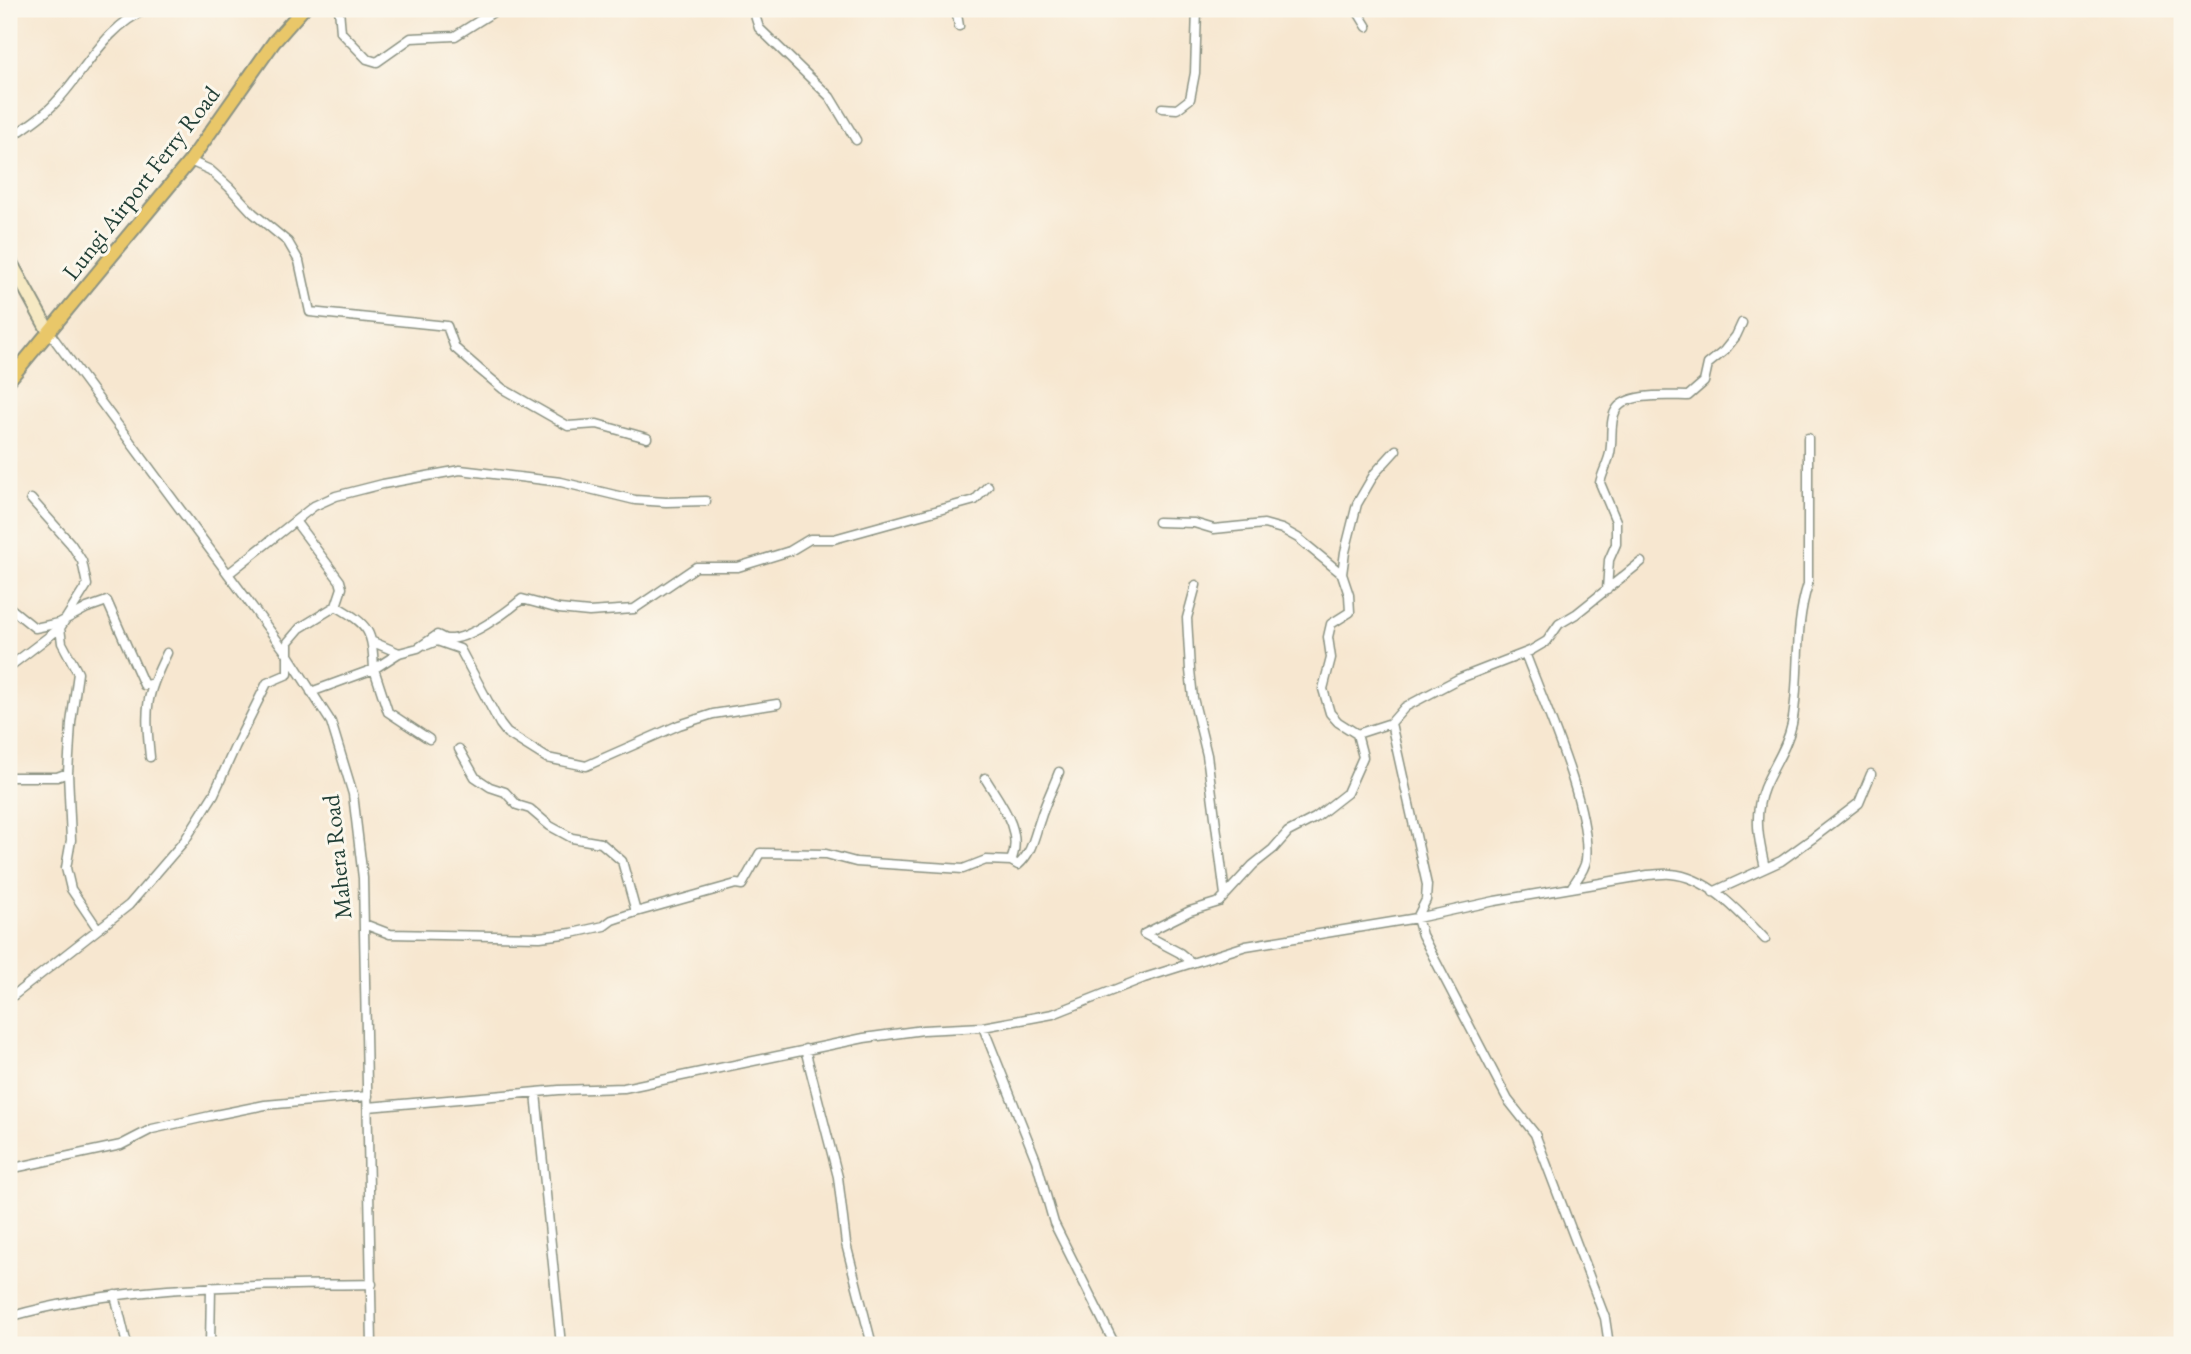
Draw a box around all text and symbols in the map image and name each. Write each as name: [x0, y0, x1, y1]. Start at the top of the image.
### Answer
street label: Lungi Airport Ferry Road: [55, 79, 227, 286]
street label: Mahera Road: [314, 792, 358, 921]

